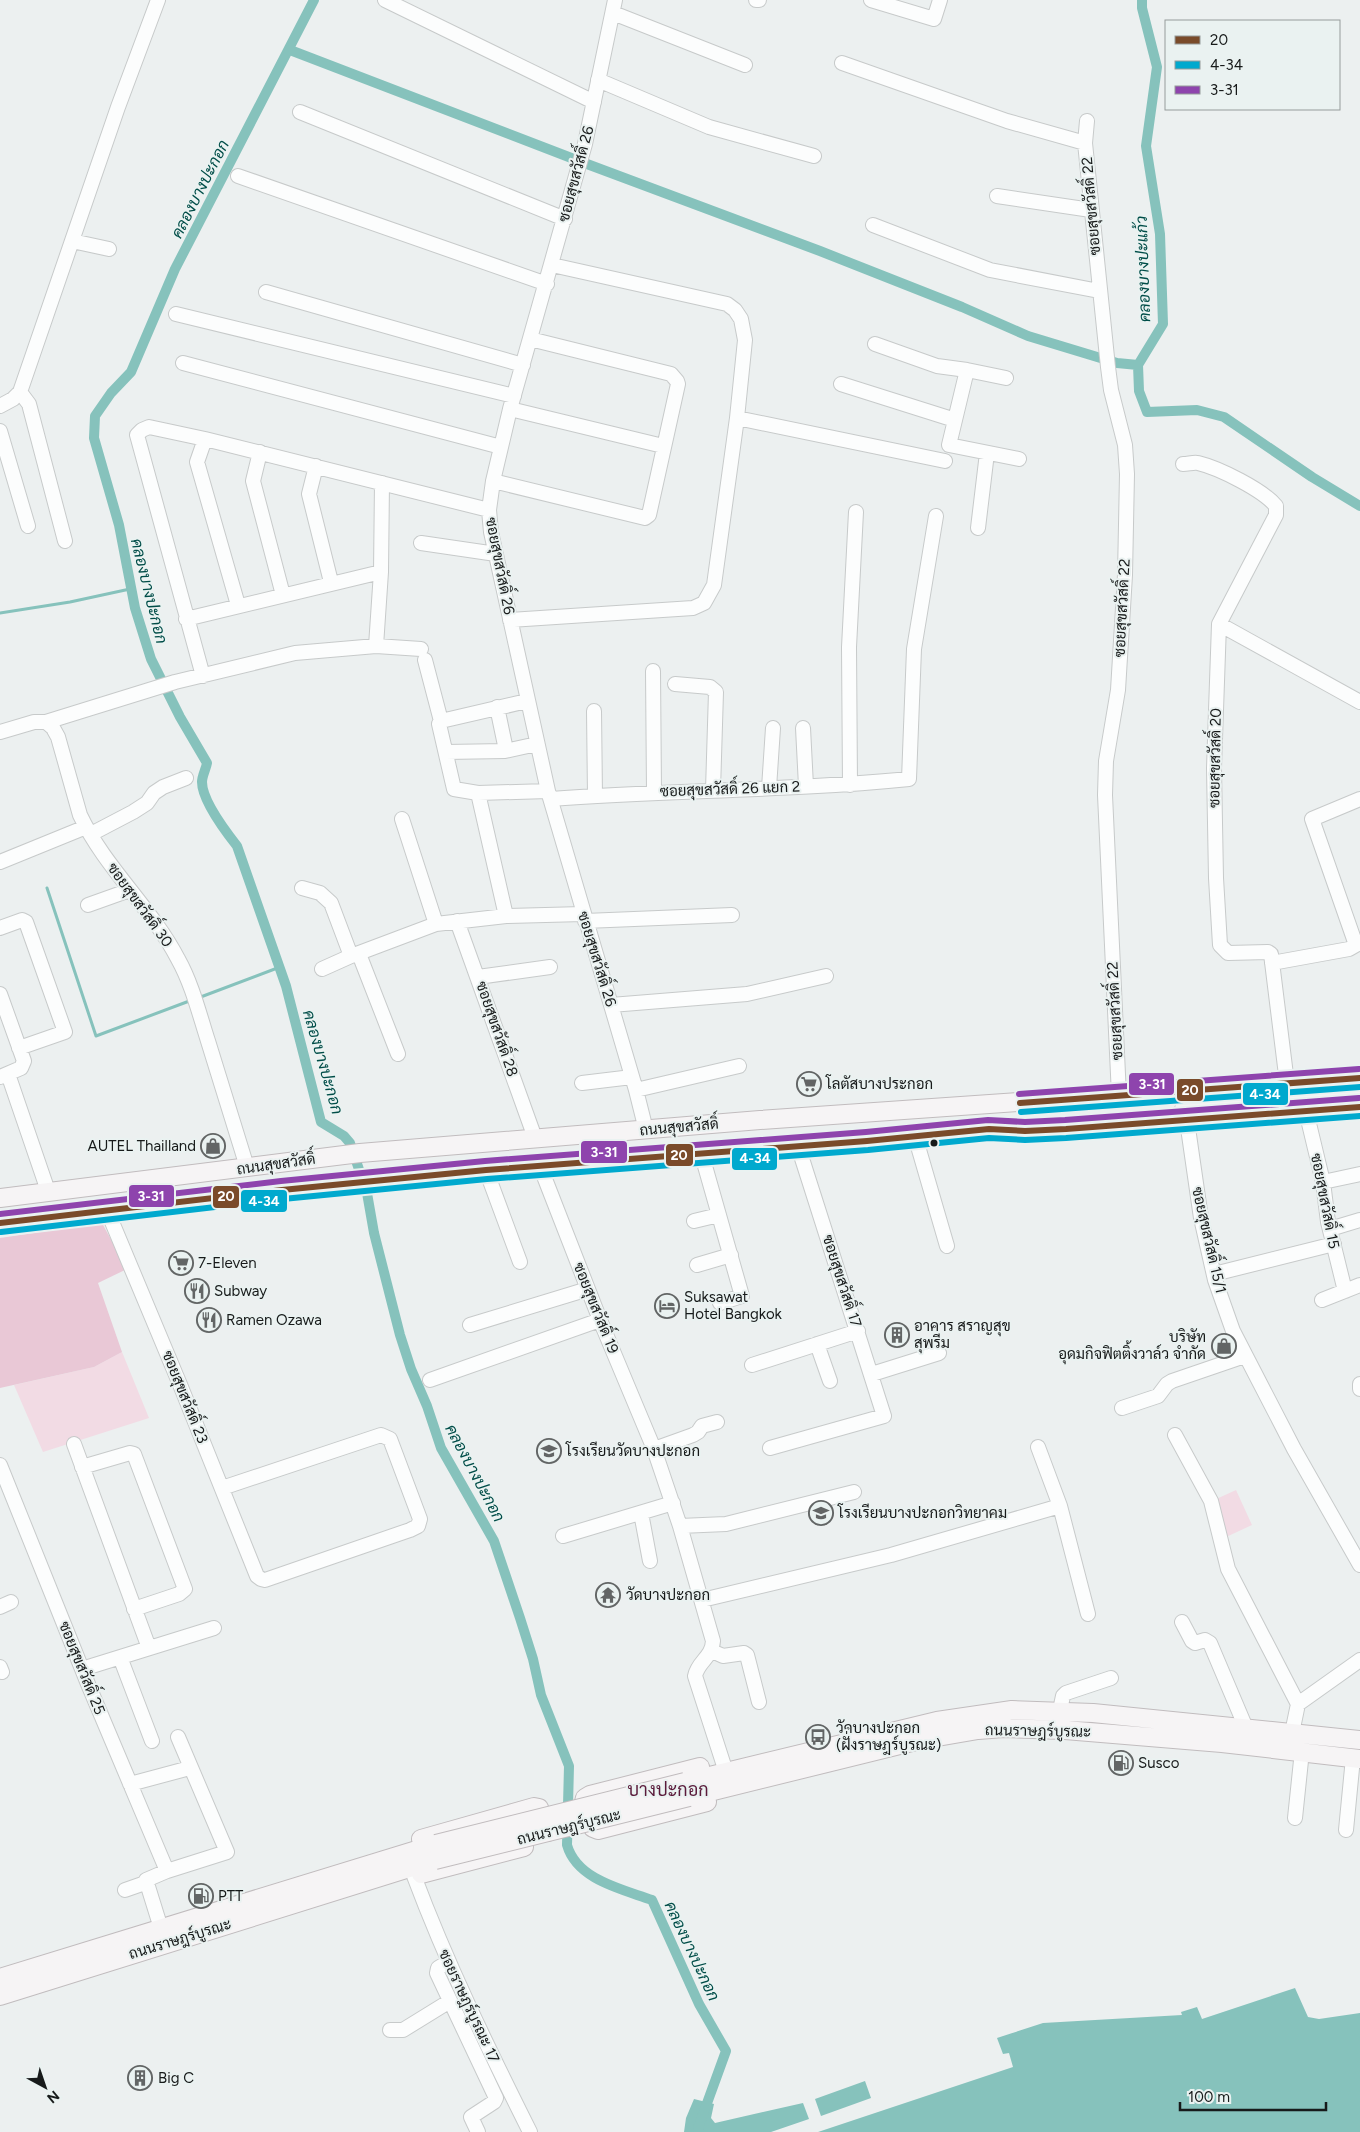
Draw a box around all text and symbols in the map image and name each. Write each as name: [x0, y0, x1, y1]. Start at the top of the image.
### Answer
legend: [1165, 20, 1340, 110]
text: 20: [1210, 31, 1228, 49]
text: 4-34: [1210, 56, 1243, 74]
text: 3-31: [1210, 81, 1239, 99]
street label: ซอยสุขสวัสดิ์ 26: [548, 122, 600, 225]
water label: คลองบางปะกอก: [167, 137, 233, 241]
street label: ซอยสุขสวัสดิ์ 22: [1071, 156, 1106, 256]
water label: คลองบางปะแก้ว: [1130, 215, 1154, 323]
street label: ซอยสุขสวัสดิ์ 26: [480, 515, 525, 617]
water label: คลองบางปะกอก: [127, 536, 171, 646]
street label: ซอยสุขสวัสดิ์ 22: [1104, 558, 1136, 658]
street label: ซอยสุขสวัสดิ์ 20: [1199, 708, 1227, 808]
street label: ซอยสุขสวัสดิ์ 26 แยก 2: [659, 771, 801, 802]
street label: ซอยสุขสวัสดิ์ 30: [102, 856, 182, 952]
street label: ซอยสุขสวัสดิ์ 26: [572, 907, 626, 1010]
street label: ซอยสุขสวัสดิ์ 22: [1097, 961, 1129, 1061]
street label: ซอยสุขสวัสดิ์ 28: [470, 977, 528, 1080]
water label: คลองบางปะกอก: [299, 1008, 347, 1116]
supermarket icon: โลตัสบางประกอก: [796, 1071, 822, 1097]
line badge: 3-31: [1128, 1072, 1175, 1096]
place label: โลตัสบางประกอก: [825, 1074, 933, 1093]
text: 3-31: [1138, 1076, 1166, 1093]
line badge: 20: [1176, 1078, 1204, 1102]
text: 20: [1181, 1082, 1199, 1099]
line badge: 4-34: [1242, 1082, 1289, 1106]
text: 4-34: [1249, 1086, 1281, 1103]
street label: ถนนสุขสวัสดิ์: [638, 1108, 720, 1141]
shop icon: AUTEL Thailland: [200, 1133, 226, 1159]
place label: AUTEL Thailland: [88, 1137, 196, 1155]
unlabelled marker: [929, 1138, 939, 1148]
line badge: 3-31: [580, 1140, 628, 1164]
street label: ถนนสุขสวัสดิ์: [235, 1143, 317, 1180]
line badge: 20: [665, 1143, 694, 1167]
text: 3-31: [590, 1144, 618, 1161]
text: 20: [670, 1147, 688, 1164]
line badge: 4-34: [731, 1147, 778, 1171]
text: 4-34: [739, 1150, 771, 1167]
street label: ซอยสุขสวัสดิ์ 15: [1305, 1151, 1349, 1251]
line badge: 3-31: [128, 1184, 175, 1208]
street label: ซอยสุขสวัสดิ์ 15/1: [1186, 1184, 1236, 1295]
line badge: 20: [212, 1185, 240, 1209]
text: 3-31: [137, 1188, 165, 1205]
text: 20: [217, 1188, 235, 1205]
line badge: 4-34: [240, 1189, 288, 1213]
text: 4-34: [248, 1193, 280, 1210]
street label: ซอยสุขสวัสดิ์ 17: [817, 1231, 871, 1330]
supermarket icon: 7-Eleven: [168, 1250, 194, 1276]
place label: 7-Eleven: [198, 1254, 257, 1272]
street label: ซอยสุขสวัสดิ์ 19: [568, 1257, 628, 1357]
restaurant icon: Subway: [184, 1278, 210, 1304]
place label: Subway: [214, 1282, 267, 1300]
place label: Suksawat Hotel Bangkok: [684, 1288, 783, 1323]
hotel icon: Suksawat Hotel Bangkok: [654, 1293, 680, 1319]
restaurant icon: Ramen Ozawa: [196, 1307, 222, 1333]
place label: Ramen Ozawa: [226, 1311, 322, 1329]
place label: อาคาร สราญสุข สุพรีม: [914, 1317, 1011, 1354]
building icon: อาคาร สราญสุข สุพรีม: [884, 1322, 910, 1348]
place label: บริษัท อุดมกิจฟิตติ้งวาล์ว จำกัด: [1058, 1328, 1206, 1365]
shop icon: บริษัท อุดมกิจฟิตติ้งวาล์ว จำกัด: [1211, 1333, 1237, 1359]
street label: ซอยสุขสวัสดิ์ 23: [156, 1346, 218, 1447]
water label: คลองบางปะกอก: [441, 1421, 509, 1525]
school or university icon: โรงเรียนวัดบางปะกอก: [536, 1438, 562, 1464]
place label: โรงเรียนวัดบางปะกอก: [565, 1441, 700, 1460]
school or university icon: โรงเรียนบางปะกอกวิทยาคม: [808, 1500, 834, 1526]
place label: โรงเรียนบางปะกอกวิทยาคม: [837, 1503, 1007, 1522]
temple icon: วัดบางปะกอก: [595, 1582, 621, 1608]
place label: วัดบางปะกอก: [626, 1586, 710, 1604]
street label: ซอยสุขสวัสดิ์ 25: [53, 1616, 115, 1718]
place label: วัดบางปะกอก (ฝั่งราษฎร์บูรณะ): [836, 1719, 941, 1755]
street label: ถนนราษฎร์บูรณะ: [985, 1720, 1091, 1742]
bus stop icon: วัดบางปะกอก (ฝั่งราษฎร์บูรณะ): [805, 1724, 831, 1750]
fuel station icon: Susco: [1108, 1750, 1134, 1776]
place label: Susco: [1138, 1754, 1180, 1772]
district label: บางปะกอก: [627, 1779, 709, 1801]
street label: ถนนราษฎร์บูรณะ: [515, 1804, 623, 1850]
fuel station icon: PTT: [188, 1883, 214, 1909]
place label: PTT: [218, 1887, 244, 1905]
water label: คลองบางปะกอก: [661, 1898, 723, 2004]
street label: ถนนราษฎร์บูรณะ: [126, 1914, 234, 1964]
street label: ซอยราษฎร์บูรณะ 17: [434, 1946, 504, 2066]
north arrow: [20, 2062, 70, 2112]
building icon: Big C: [127, 2065, 153, 2091]
place label: Big C: [158, 2069, 194, 2087]
scale bar: [1180, 2080, 1326, 2112]
text: N: [43, 2087, 63, 2107]
text: 100 m: [1188, 2088, 1230, 2106]

